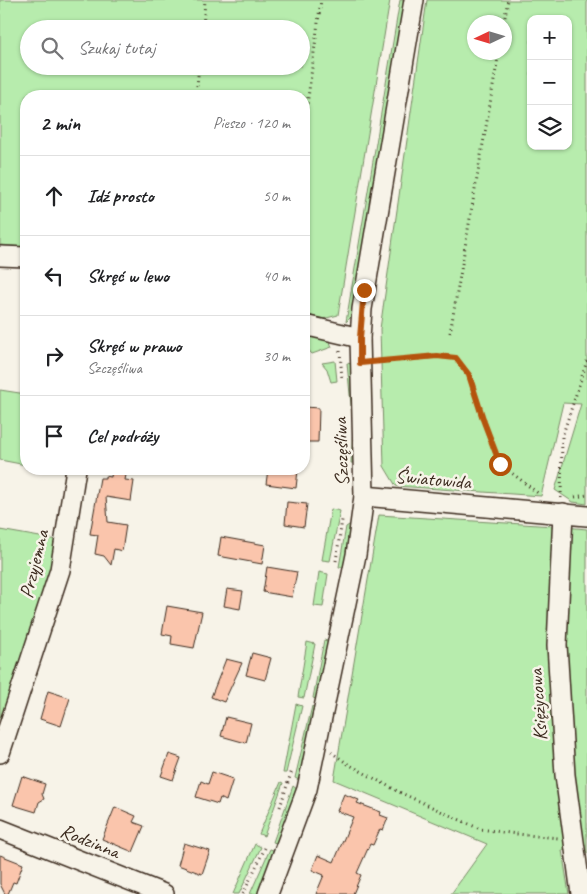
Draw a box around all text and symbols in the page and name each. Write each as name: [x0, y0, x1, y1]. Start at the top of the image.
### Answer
north arrow: [467, 15, 512, 60]
map controls: [527, 15, 572, 150]
button: +: [527, 15, 572, 60]
search box: [20, 20, 310, 75]
icon: search: [38, 34, 66, 62]
text: Szukaj tutaj: [78, 36, 155, 60]
button: −: [527, 60, 572, 105]
button: layers: [527, 105, 572, 150]
text: 2 min: [40, 110, 80, 136]
text: Pieszo · 120 m: [213, 113, 290, 133]
icon: ahead: [40, 182, 68, 210]
text: Idź prosto: [87, 184, 154, 208]
text: 50 m: [263, 186, 290, 206]
icon: left: [40, 262, 68, 290]
text: Skręć w lewo: [87, 264, 169, 288]
text: 40 m: [263, 266, 290, 286]
route end: [353, 279, 376, 302]
text: Skręć w prawo: [87, 334, 182, 358]
icon: right: [40, 342, 68, 370]
text: 30 m: [263, 346, 290, 366]
text: Szczęśliwa: [87, 358, 142, 378]
street label: Szczęśliwa: [327, 415, 355, 487]
icon: arrive: [40, 422, 68, 450]
text: Cel podróży: [87, 424, 158, 448]
route start: [489, 453, 512, 476]
street label: Światowida: [394, 463, 474, 495]
street label: Przyjemna: [13, 525, 55, 601]
street label: Księżycowa: [523, 666, 553, 742]
street label: Rodzinna: [57, 818, 125, 865]

